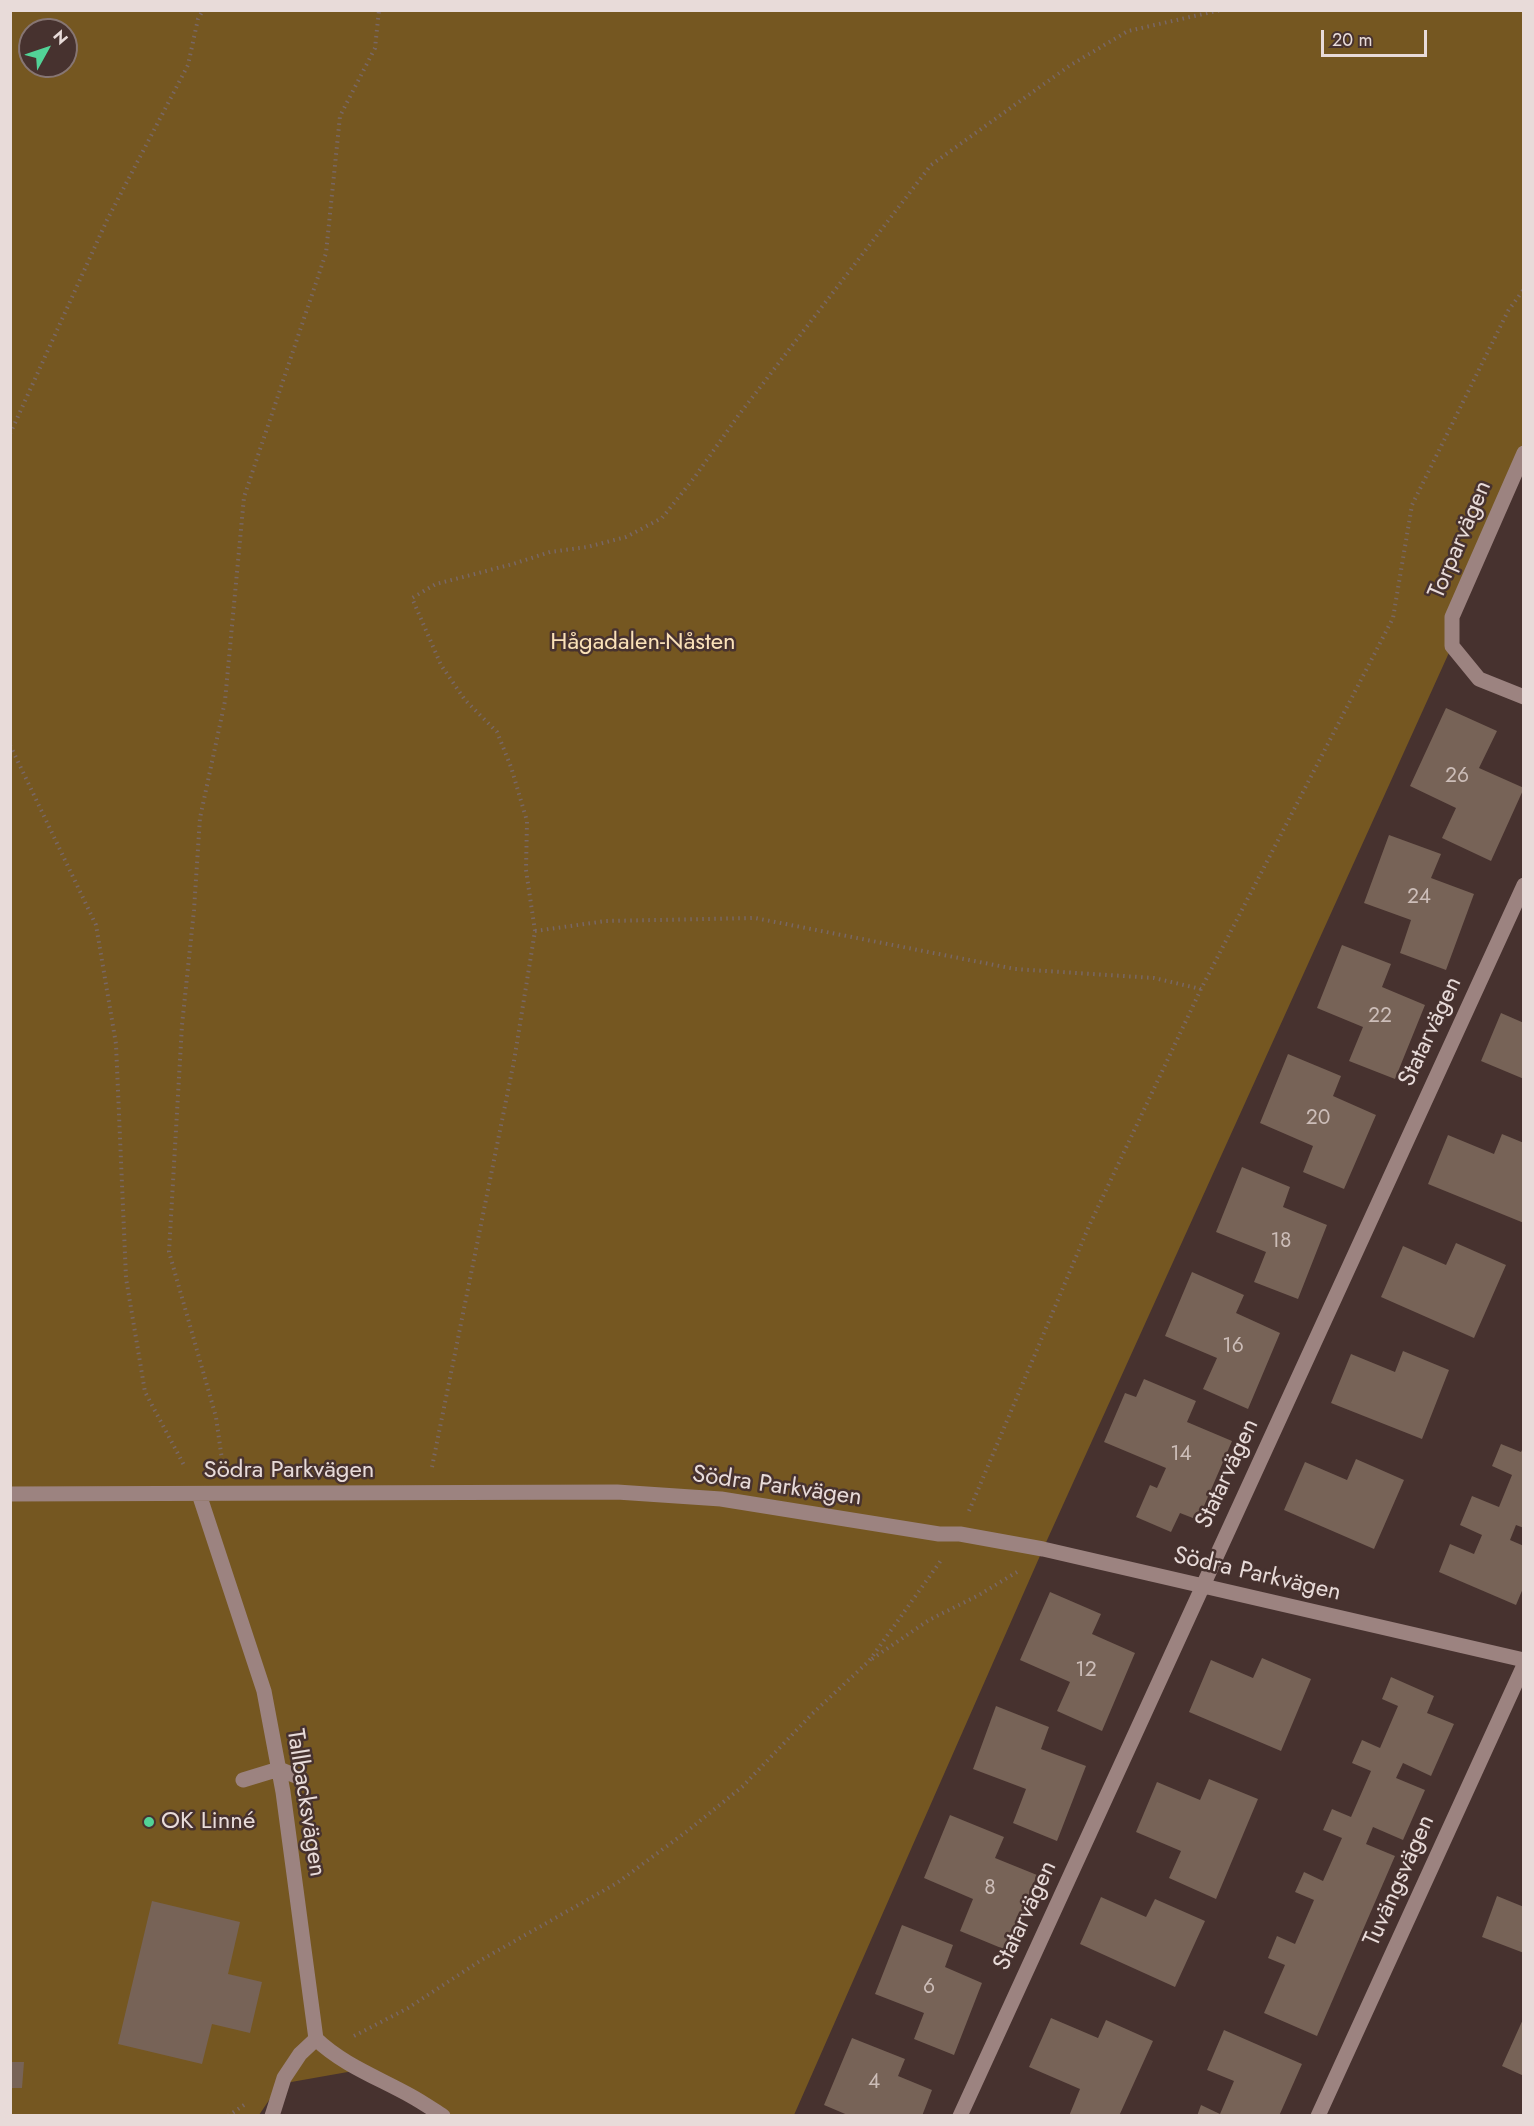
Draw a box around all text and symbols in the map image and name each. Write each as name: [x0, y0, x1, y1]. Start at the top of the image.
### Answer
north arrow: [18, 18, 78, 78]
scale bar: [1324, 18, 1430, 56]
text: N: [48, 25, 74, 50]
text: 20 m: [1332, 27, 1372, 53]
street label: Torparvägen: [1423, 477, 1499, 603]
park label: Hågadalen-Nåsten: [550, 629, 736, 657]
house number: 26: [1445, 764, 1469, 790]
house number: 24: [1407, 885, 1431, 911]
street label: Statarvägen: [1393, 973, 1469, 1091]
house number: 22: [1368, 1004, 1392, 1030]
house number: 20: [1306, 1106, 1330, 1132]
house number: 18: [1271, 1229, 1291, 1255]
house number: 16: [1222, 1334, 1244, 1360]
street label: Statarvägen: [1190, 1415, 1266, 1533]
house number: 14: [1170, 1442, 1192, 1468]
street label: Södra Parkvägen: [204, 1457, 374, 1485]
street label: Södra Parkvägen: [690, 1461, 864, 1513]
street label: Södra Parkvägen: [1171, 1542, 1343, 1608]
house number: 12: [1075, 1658, 1097, 1684]
street label: Tallbacksvägen: [279, 1727, 331, 1879]
place label: OK Linné: [161, 1808, 255, 1836]
street label: Tuvängsvägen: [1358, 1811, 1442, 1951]
marker: OK Linné: [142, 1815, 156, 1829]
street label: Statarvägen: [988, 1857, 1064, 1975]
house number: 8: [984, 1876, 996, 1902]
house number: 6: [923, 1975, 935, 2001]
house number: 4: [868, 2070, 880, 2096]

